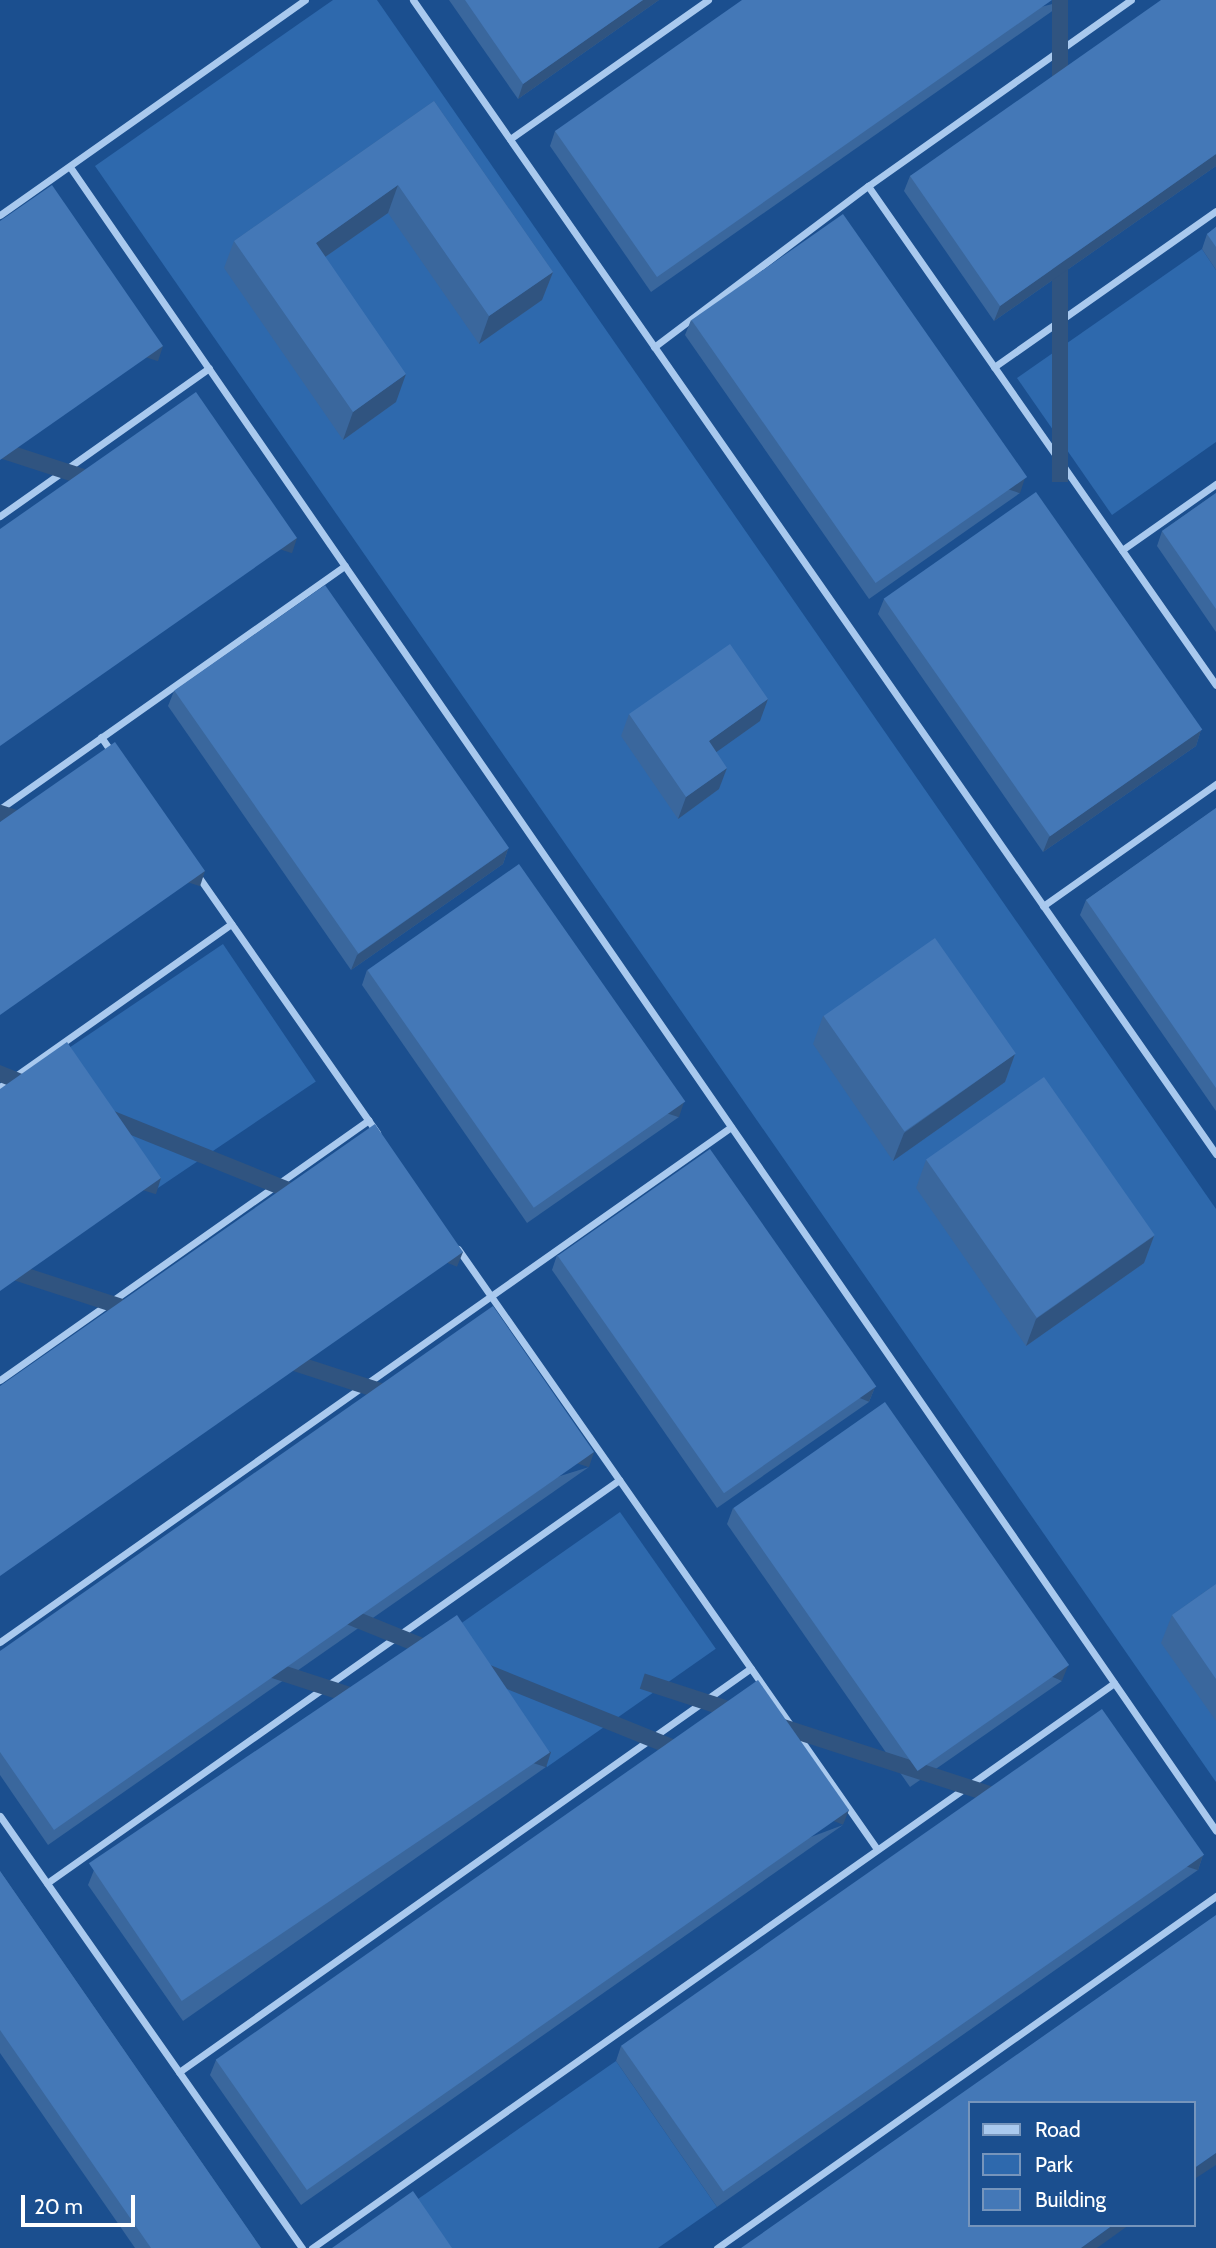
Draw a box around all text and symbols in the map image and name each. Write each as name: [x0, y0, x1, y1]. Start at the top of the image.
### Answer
legend: [968, 2101, 1195, 2227]
text: Road: [1035, 2117, 1081, 2142]
text: Park: [1035, 2152, 1073, 2177]
scale bar: [24, 2182, 138, 2226]
text: Building: [1035, 2187, 1106, 2212]
text: 20 m: [34, 2194, 83, 2219]

